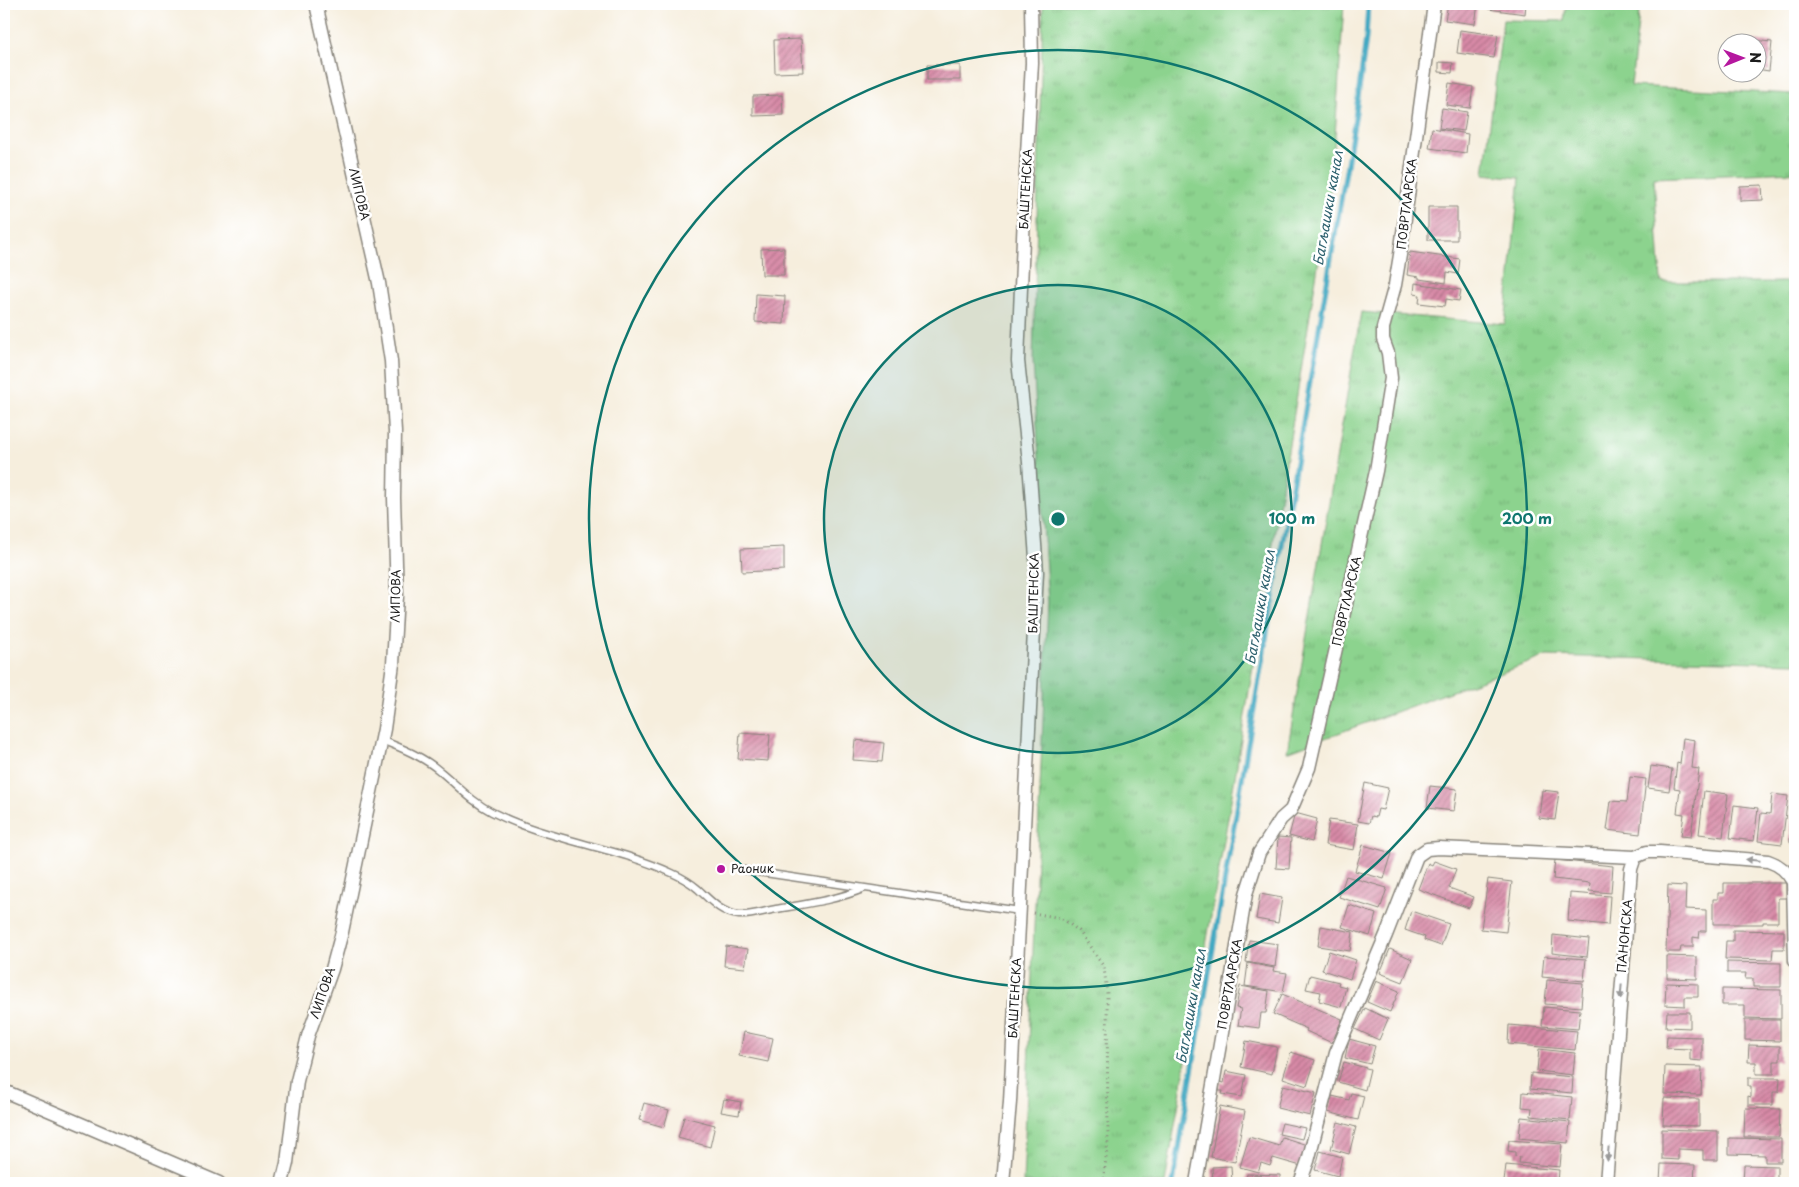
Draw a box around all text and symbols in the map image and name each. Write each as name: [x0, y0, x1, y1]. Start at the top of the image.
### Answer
north arrow: [1716, 32, 1766, 82]
text: N: [1745, 52, 1766, 63]
street label: БАШТЕНСКА: [1014, 148, 1036, 230]
water label: Багљашки канал: [1307, 148, 1348, 267]
street label: ПОВРТЛАРСКА: [1391, 157, 1421, 251]
street label: ЛИПОВА: [345, 166, 375, 222]
text: 100 m: [1269, 506, 1315, 529]
text: 200 m: [1502, 506, 1552, 529]
centre of rings: [1049, 510, 1067, 528]
water label: Багљашки канал: [1239, 547, 1280, 666]
street label: БАШТЕНСКА: [1023, 552, 1043, 634]
street label: ПОВРТЛАРСКА: [1327, 554, 1365, 648]
street label: ЛИПОВА: [386, 569, 404, 623]
one-way arrow: [1745, 855, 1761, 863]
place label: Раоник: [731, 859, 775, 877]
marker: Раоник: [715, 863, 727, 875]
street label: ПАНОНСКА: [1612, 898, 1636, 973]
street label: ПОВРТЛАРСКА: [1212, 937, 1246, 1031]
water label: Багљашки канал: [1170, 946, 1211, 1065]
street label: БАШТЕНСКА: [1003, 957, 1025, 1039]
street label: ЛИПОВА: [305, 964, 339, 1021]
one-way arrow: [1617, 984, 1625, 1000]
one-way arrow: [1604, 1146, 1612, 1162]

